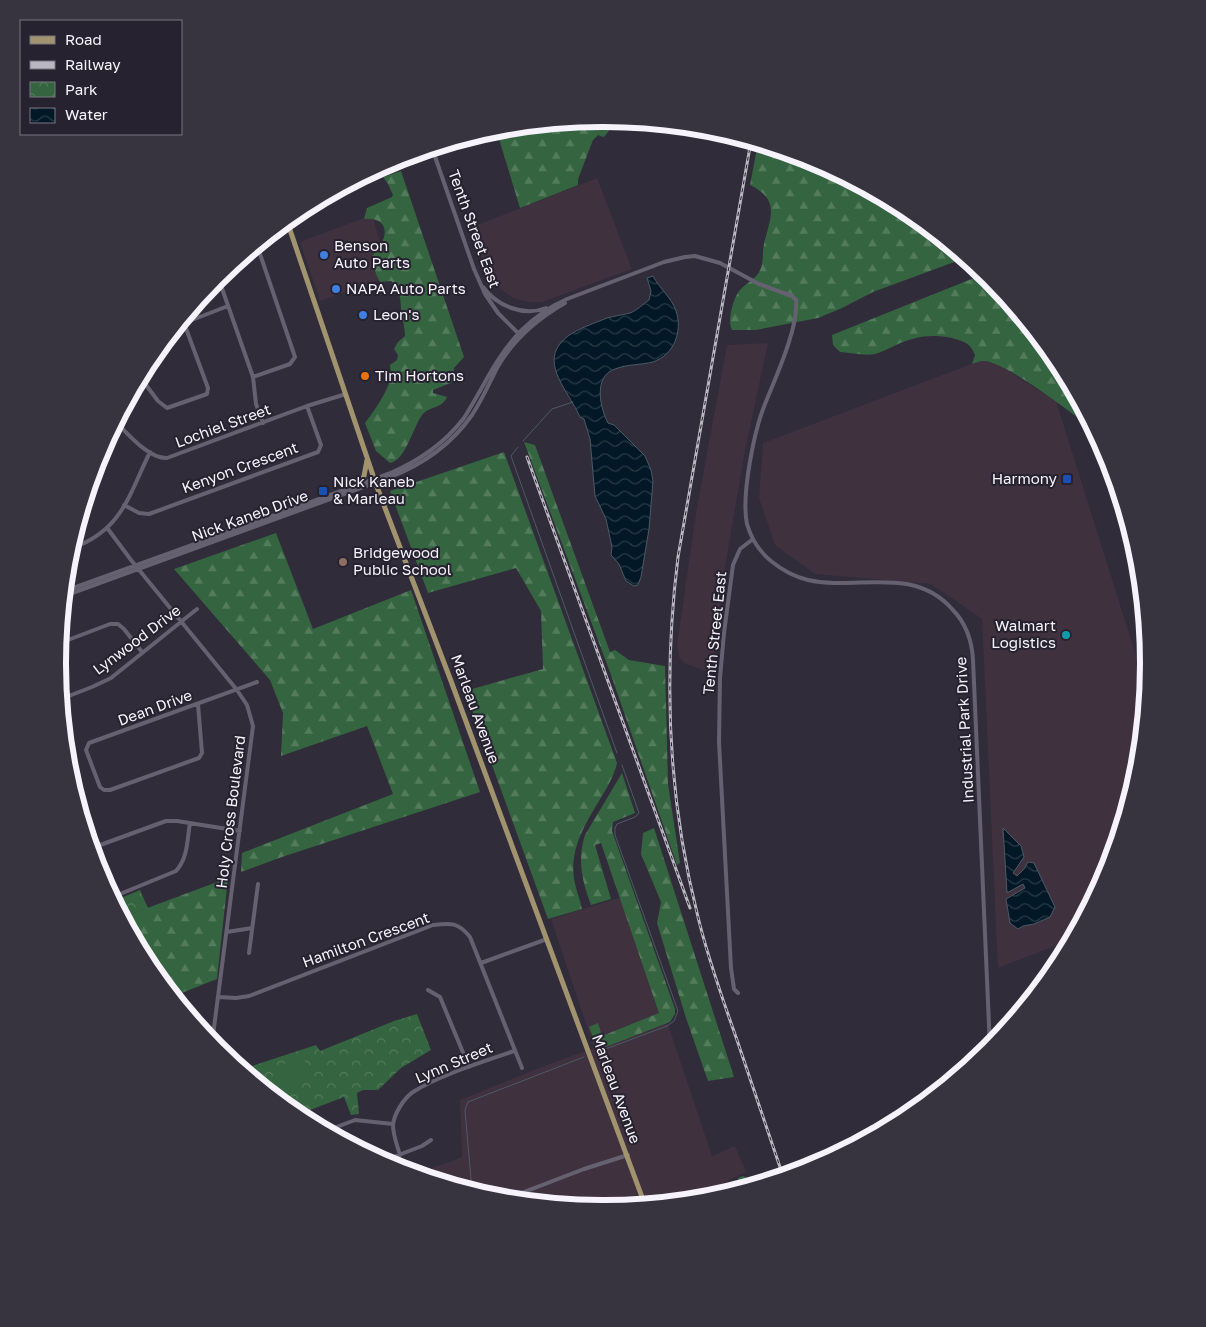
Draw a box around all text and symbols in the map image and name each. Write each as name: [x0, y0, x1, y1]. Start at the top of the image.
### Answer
legend: [20, 20, 182, 135]
text: Road: [65, 30, 102, 48]
text: Railway: [65, 55, 121, 73]
text: Park: [65, 80, 98, 98]
text: Water: [65, 105, 108, 123]
street label: Tenth Street East: [445, 167, 505, 290]
place label: Benson Auto Parts: [334, 236, 410, 271]
marker: Benson Auto Parts: [318, 249, 330, 261]
place label: NAPA Auto Parts: [346, 279, 466, 297]
marker: NAPA Auto Parts: [330, 283, 342, 295]
place label: Leon's: [373, 305, 419, 323]
marker: Leon's: [357, 309, 369, 321]
place label: Tim Hortons: [375, 366, 464, 384]
marker: Tim Hortons: [359, 370, 371, 382]
street label: Lochiel Street: [172, 399, 273, 451]
street label: Kenyon Crescent: [179, 438, 300, 496]
place label: Harmony: [992, 469, 1058, 487]
place label: Nick Kaneb & Marleau: [333, 472, 415, 507]
marker: Harmony: [1061, 473, 1073, 485]
marker: Nick Kaneb & Marleau: [317, 485, 329, 497]
street label: Nick Kaneb Drive: [189, 486, 311, 544]
place label: Bridgewood Public School: [353, 543, 452, 578]
marker: Bridgewood Public School: [337, 556, 349, 568]
street label: Tenth Street East: [699, 570, 729, 696]
street label: Lynwood Drive: [89, 600, 184, 678]
place label: Walmart Logistics: [991, 616, 1056, 651]
marker: Walmart Logistics: [1060, 629, 1072, 641]
street label: Marleau Avenue: [448, 652, 504, 766]
street label: Industrial Park Drive: [951, 656, 977, 804]
street label: Dean Drive: [115, 685, 195, 729]
street label: Holy Cross Boulevard: [212, 734, 248, 889]
street label: Hamilton Crescent: [300, 908, 432, 970]
street label: Marleau Avenue: [589, 1032, 645, 1146]
street label: Lynn Street: [412, 1038, 495, 1086]

